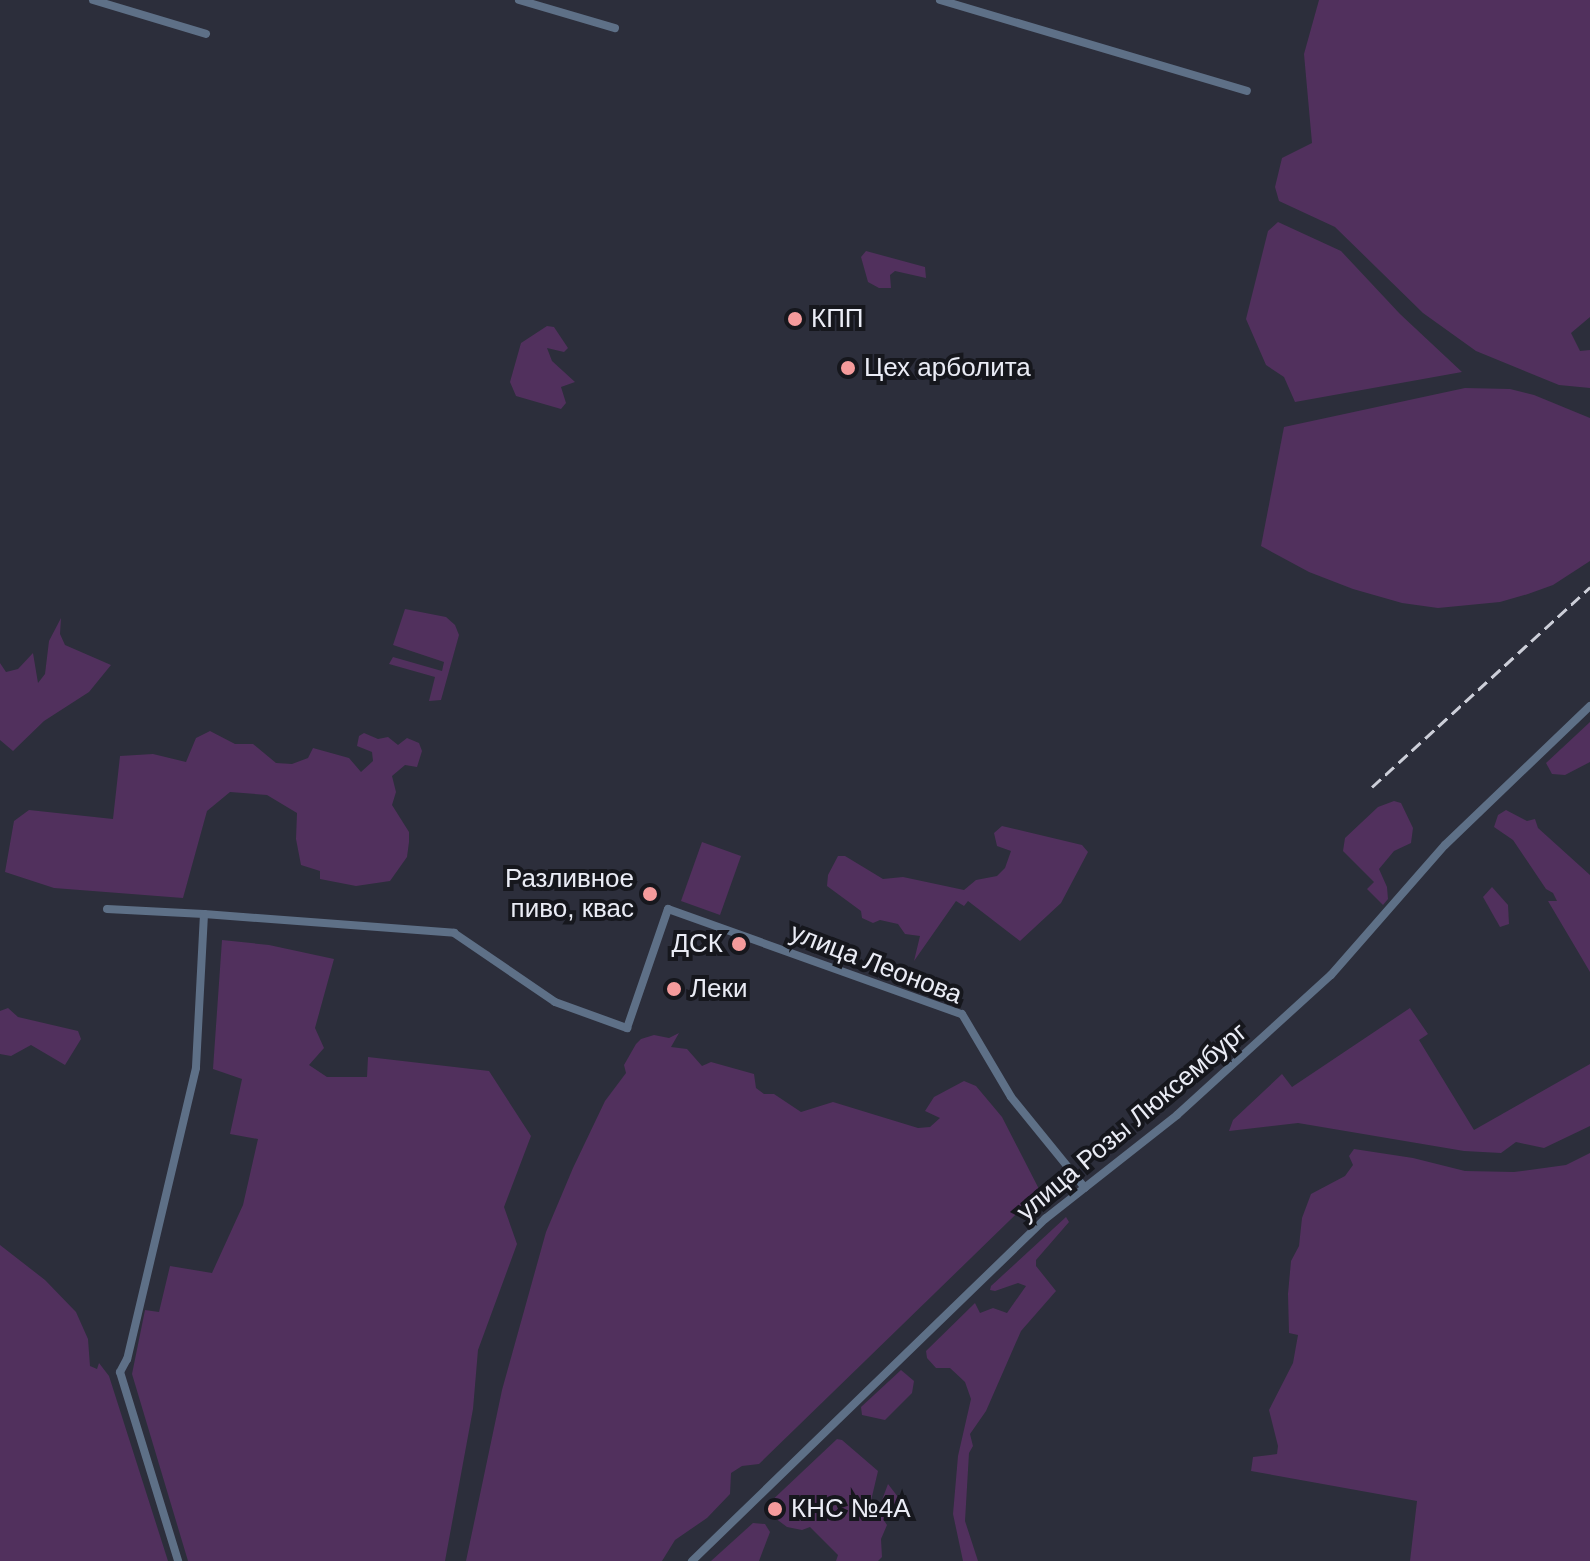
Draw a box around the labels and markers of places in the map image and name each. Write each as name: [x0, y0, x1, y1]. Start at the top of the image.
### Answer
place label: КПП: [811, 303, 864, 335]
marker: КПП: [786, 310, 804, 328]
place label: Цех арболита: [864, 352, 1031, 384]
marker: Цех арболита: [839, 359, 857, 377]
place label: Разливное пиво, квас: [505, 863, 634, 924]
marker: Разливное пиво, квас: [641, 885, 659, 903]
place label: ДСК: [671, 928, 723, 960]
marker: ДСК: [730, 935, 748, 953]
place label: Леки: [690, 973, 747, 1005]
marker: Леки: [665, 980, 683, 998]
place label: КНС №4А: [791, 1493, 911, 1525]
marker: КНС №4А: [766, 1500, 784, 1518]

